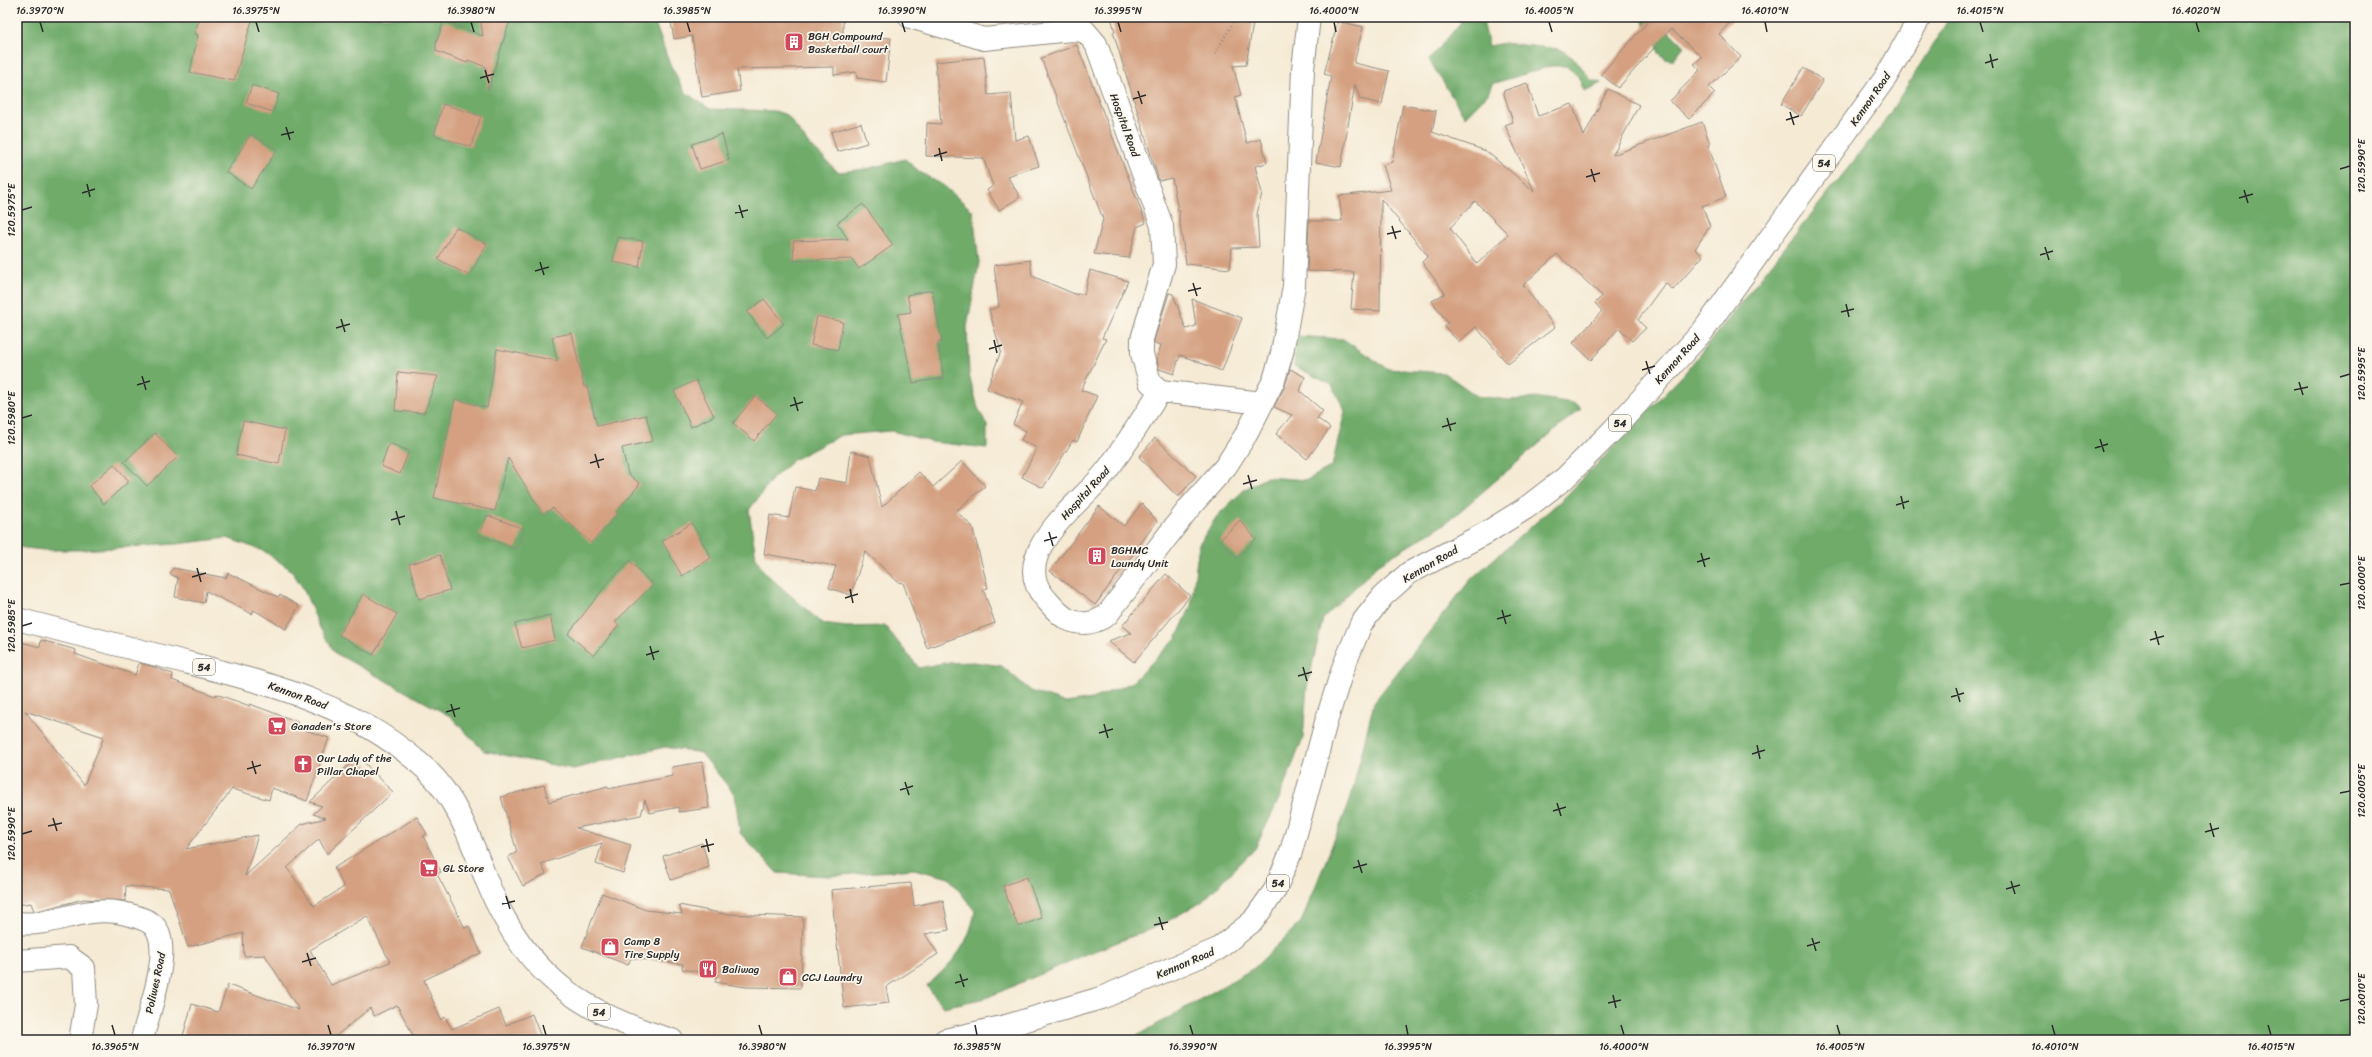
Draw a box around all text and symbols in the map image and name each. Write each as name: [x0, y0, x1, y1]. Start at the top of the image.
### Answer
text: 16.3970°N: [16, 2, 64, 20]
text: 16.3975°N: [232, 2, 280, 20]
text: 16.3980°N: [447, 2, 495, 20]
text: 16.3985°N: [663, 2, 711, 20]
text: 16.3990°N: [878, 2, 926, 20]
text: 16.3995°N: [1094, 2, 1142, 20]
text: 16.4000°N: [1309, 2, 1359, 20]
text: 16.4005°N: [1524, 2, 1574, 20]
text: 16.4010°N: [1741, 2, 1789, 20]
text: 16.4015°N: [1956, 2, 2004, 20]
text: 16.4020°N: [2172, 2, 2220, 20]
place label: BGH Compound Basketball court: [808, 27, 889, 59]
building icon: BGH Compound Basketball court: [783, 31, 805, 53]
street label: Kennon Road: [1845, 67, 1897, 130]
street label: Hospital Road: [1104, 91, 1145, 161]
text: 120.5990°E: [2353, 138, 2371, 193]
road number: 54: [1813, 155, 1835, 171]
text: 120.5975°E: [3, 182, 21, 237]
street label: Kennon Road: [1650, 329, 1706, 389]
text: 120.5995°E: [2353, 346, 2371, 401]
text: 120.5980°E: [3, 390, 21, 445]
road number: 54: [1609, 415, 1631, 431]
street label: Hospital Road: [1056, 461, 1116, 525]
street label: Kennon Road: [1399, 540, 1463, 588]
place label: BGHMC Laundy Unit: [1111, 541, 1169, 573]
building icon: BGHMC Laundy Unit: [1086, 545, 1108, 567]
text: 120.6000°E: [2353, 555, 2371, 610]
text: 120.5985°E: [3, 598, 21, 653]
road number: 54: [193, 659, 215, 675]
street label: Kennon Road: [265, 676, 331, 715]
supermarket icon: Ganaden's Store: [266, 715, 288, 737]
place label: Ganaden's Store: [291, 717, 372, 736]
place label: Our Lady of the Pillar Chapel: [317, 749, 392, 781]
church icon: Our Lady of the Pillar Chapel: [292, 753, 314, 775]
text: 120.6005°E: [2353, 763, 2371, 818]
text: 120.5990°E: [3, 806, 21, 861]
supermarket icon: GL Store: [418, 857, 440, 879]
place label: GL Store: [443, 859, 485, 878]
road number: 54: [1267, 875, 1289, 891]
place label: Camp 8 Tire Supply: [624, 932, 680, 964]
shop icon: Camp 8 Tire Supply: [599, 936, 621, 958]
street label: Kennon Road: [1153, 942, 1219, 984]
street label: Poliwes Road: [140, 949, 172, 1016]
restaurant icon: Baliwag: [697, 958, 719, 980]
place label: Baliwag: [722, 960, 760, 979]
shop icon: CCJ Laundry: [777, 966, 799, 988]
place label: CCJ Laundry: [802, 968, 862, 987]
text: 120.6010°E: [2353, 972, 2371, 1025]
road number: 54: [588, 1004, 610, 1020]
text: 16.3965°N: [91, 1038, 139, 1056]
text: 16.3970°N: [307, 1038, 355, 1056]
text: 16.3975°N: [522, 1038, 570, 1056]
text: 16.3980°N: [738, 1038, 786, 1056]
text: 16.3985°N: [953, 1038, 1001, 1056]
text: 16.3990°N: [1169, 1038, 1217, 1056]
text: 16.3995°N: [1384, 1038, 1432, 1056]
text: 16.4000°N: [1599, 1038, 1649, 1056]
text: 16.4005°N: [1815, 1038, 1865, 1056]
text: 16.4010°N: [2031, 1038, 2079, 1056]
text: 16.4015°N: [2247, 1038, 2295, 1056]

